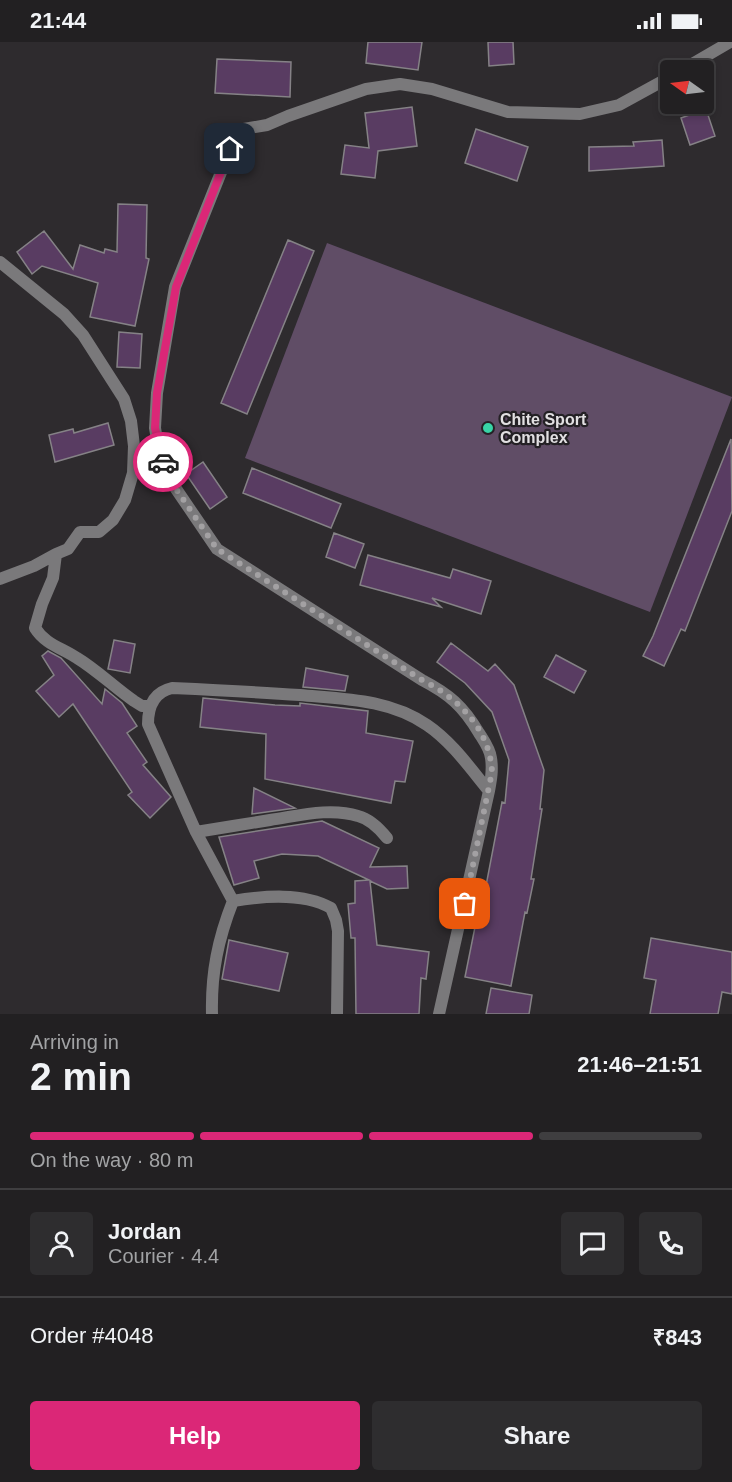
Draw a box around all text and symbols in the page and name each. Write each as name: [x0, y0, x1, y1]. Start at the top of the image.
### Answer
text: 21:44: [30, 8, 86, 33]
north arrow: [660, 60, 714, 114]
map controls: [660, 60, 714, 114]
pin: [204, 123, 255, 174]
icon: home: [213, 132, 246, 165]
place label: Chite Sport Complex: [500, 411, 587, 446]
marker: Chite Sport Complex: [481, 421, 495, 435]
courier: [133, 432, 193, 492]
icon: car: [147, 446, 180, 479]
pin: [439, 878, 490, 929]
icon: bag: [448, 887, 481, 920]
text: Arriving in: [30, 1031, 119, 1053]
text: 21:46–21:51: [577, 1052, 702, 1077]
text: 2 min: [30, 1055, 132, 1098]
text: On the way · 80 m: [30, 1149, 193, 1171]
button: person: [30, 1212, 93, 1275]
button: chat: [561, 1212, 624, 1275]
button: phone: [639, 1212, 702, 1275]
text: Jordan: [108, 1219, 181, 1244]
text: Courier · 4.4: [108, 1245, 219, 1267]
text: Order #4048: [30, 1323, 154, 1348]
text: ₹843: [653, 1325, 702, 1350]
button: Help: [30, 1401, 360, 1470]
button: Share: [372, 1401, 702, 1470]

